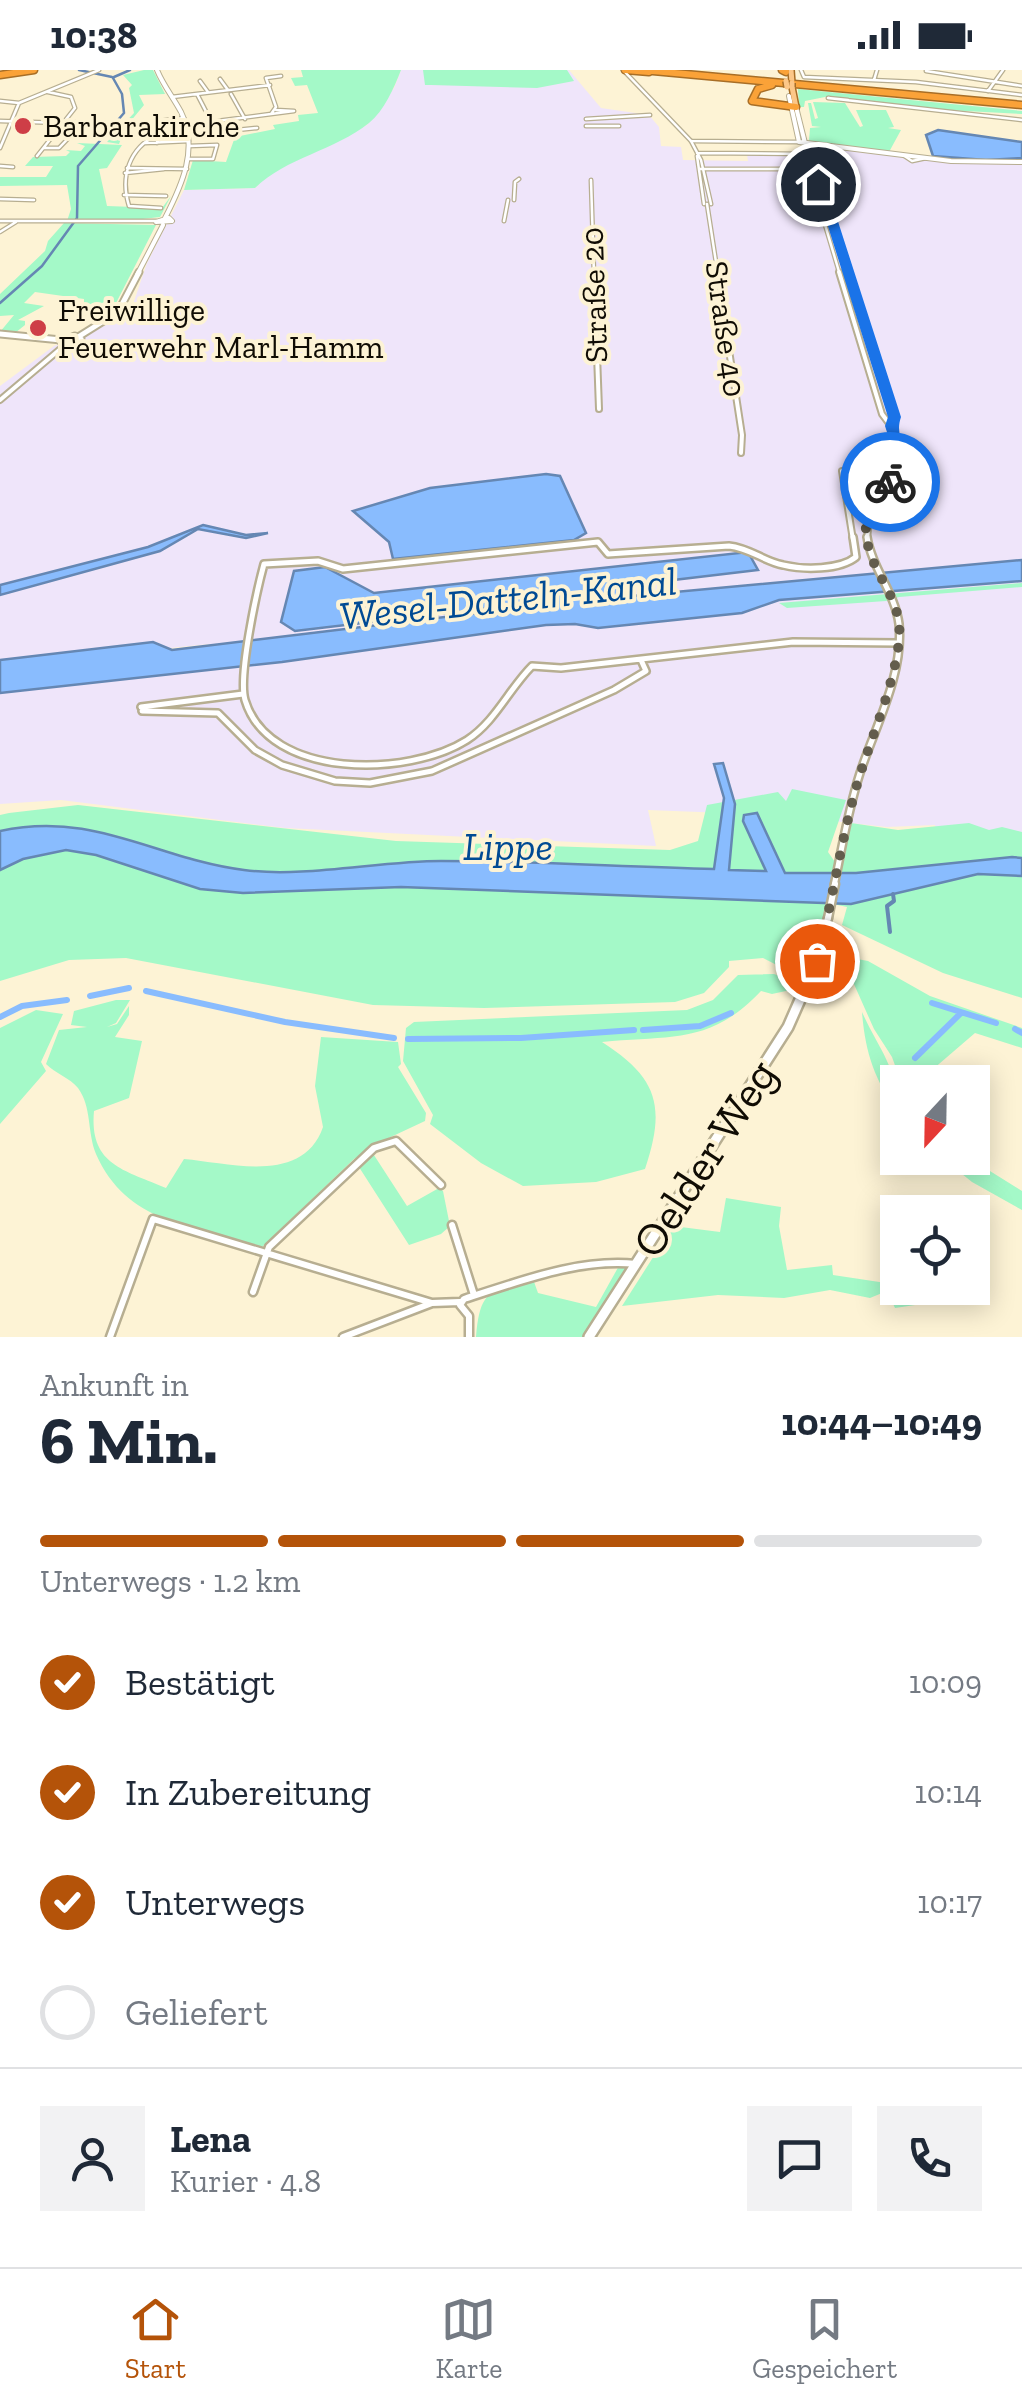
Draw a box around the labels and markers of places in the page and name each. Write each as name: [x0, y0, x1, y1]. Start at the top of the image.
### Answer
place label: Barbarakirche: [43, 107, 239, 145]
marker: Barbarakirche: [12, 115, 34, 137]
pin: [776, 142, 861, 227]
place label: Freiwillige Feuerwehr Marl-Hamm: [58, 291, 384, 366]
marker: Freiwillige Feuerwehr Marl-Hamm: [27, 317, 49, 339]
pin: [775, 919, 860, 1004]

